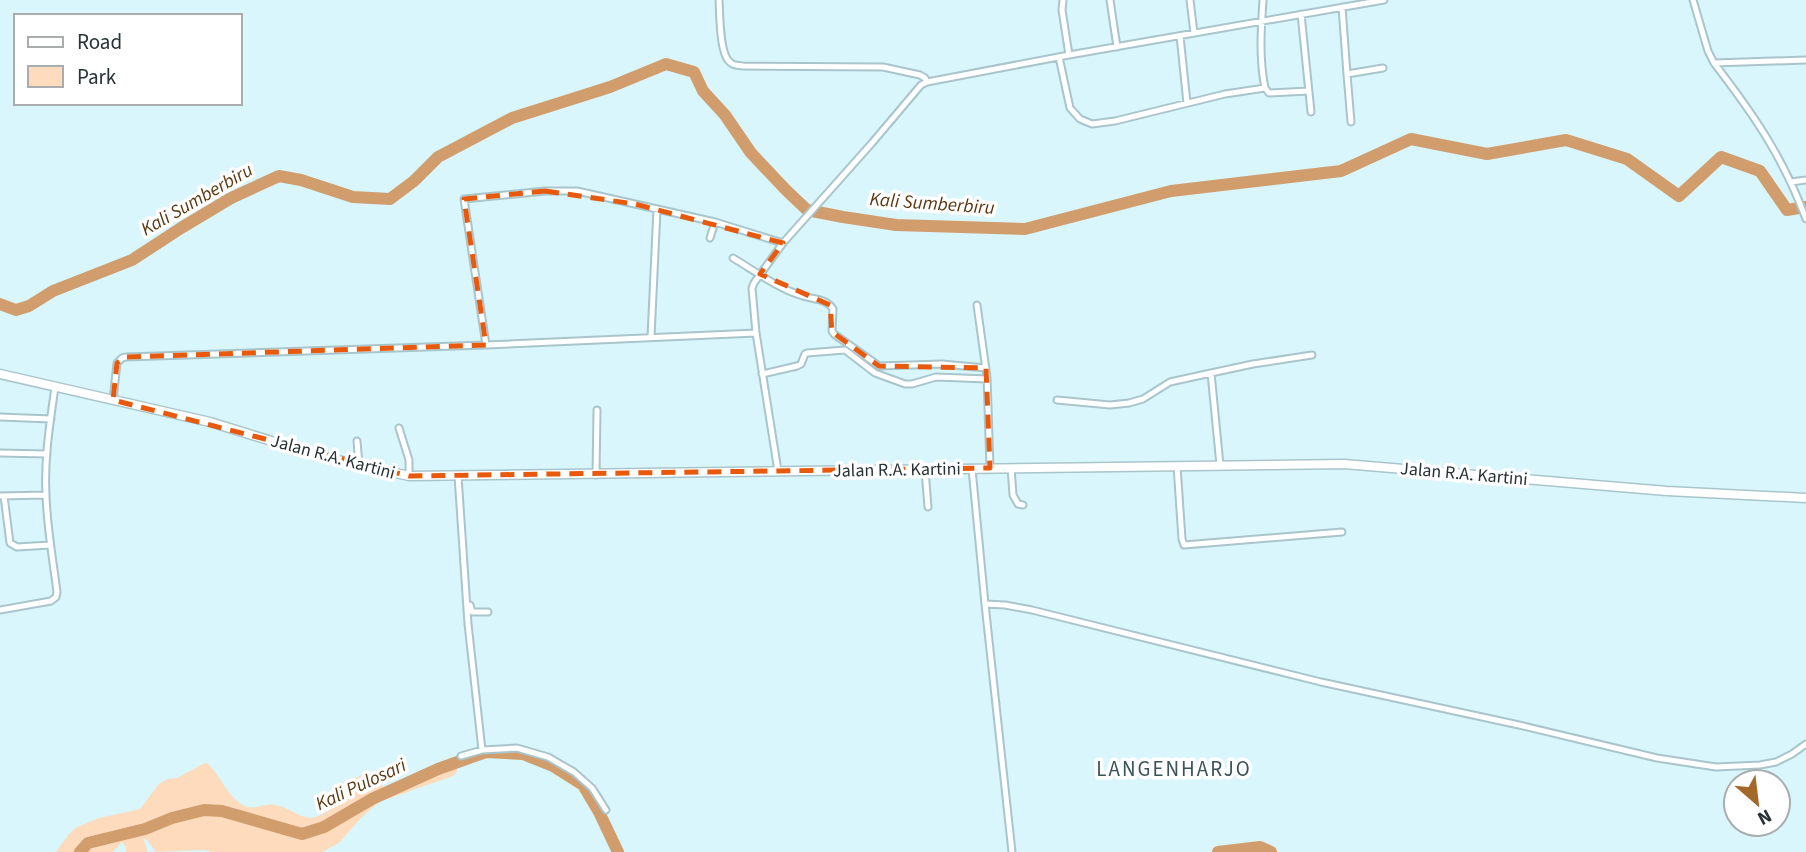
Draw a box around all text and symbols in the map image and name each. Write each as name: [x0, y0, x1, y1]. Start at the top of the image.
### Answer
legend: [14, 14, 242, 105]
text: Road: [77, 27, 122, 57]
text: Park: [77, 62, 117, 92]
water label: Kali Sumberbiru: [136, 157, 258, 243]
water label: Kali Sumberbiru: [869, 186, 995, 222]
street label: Jalan R.A. Kartini: [268, 428, 398, 486]
street label: Jalan R.A. Kartini: [833, 456, 961, 484]
street label: Jalan R.A. Kartini: [1399, 456, 1529, 492]
water label: Kali Pulosari: [311, 752, 411, 818]
district label: LANGENHARJO: [1096, 754, 1252, 784]
north arrow: [1722, 768, 1792, 838]
text: N: [1752, 802, 1776, 832]

